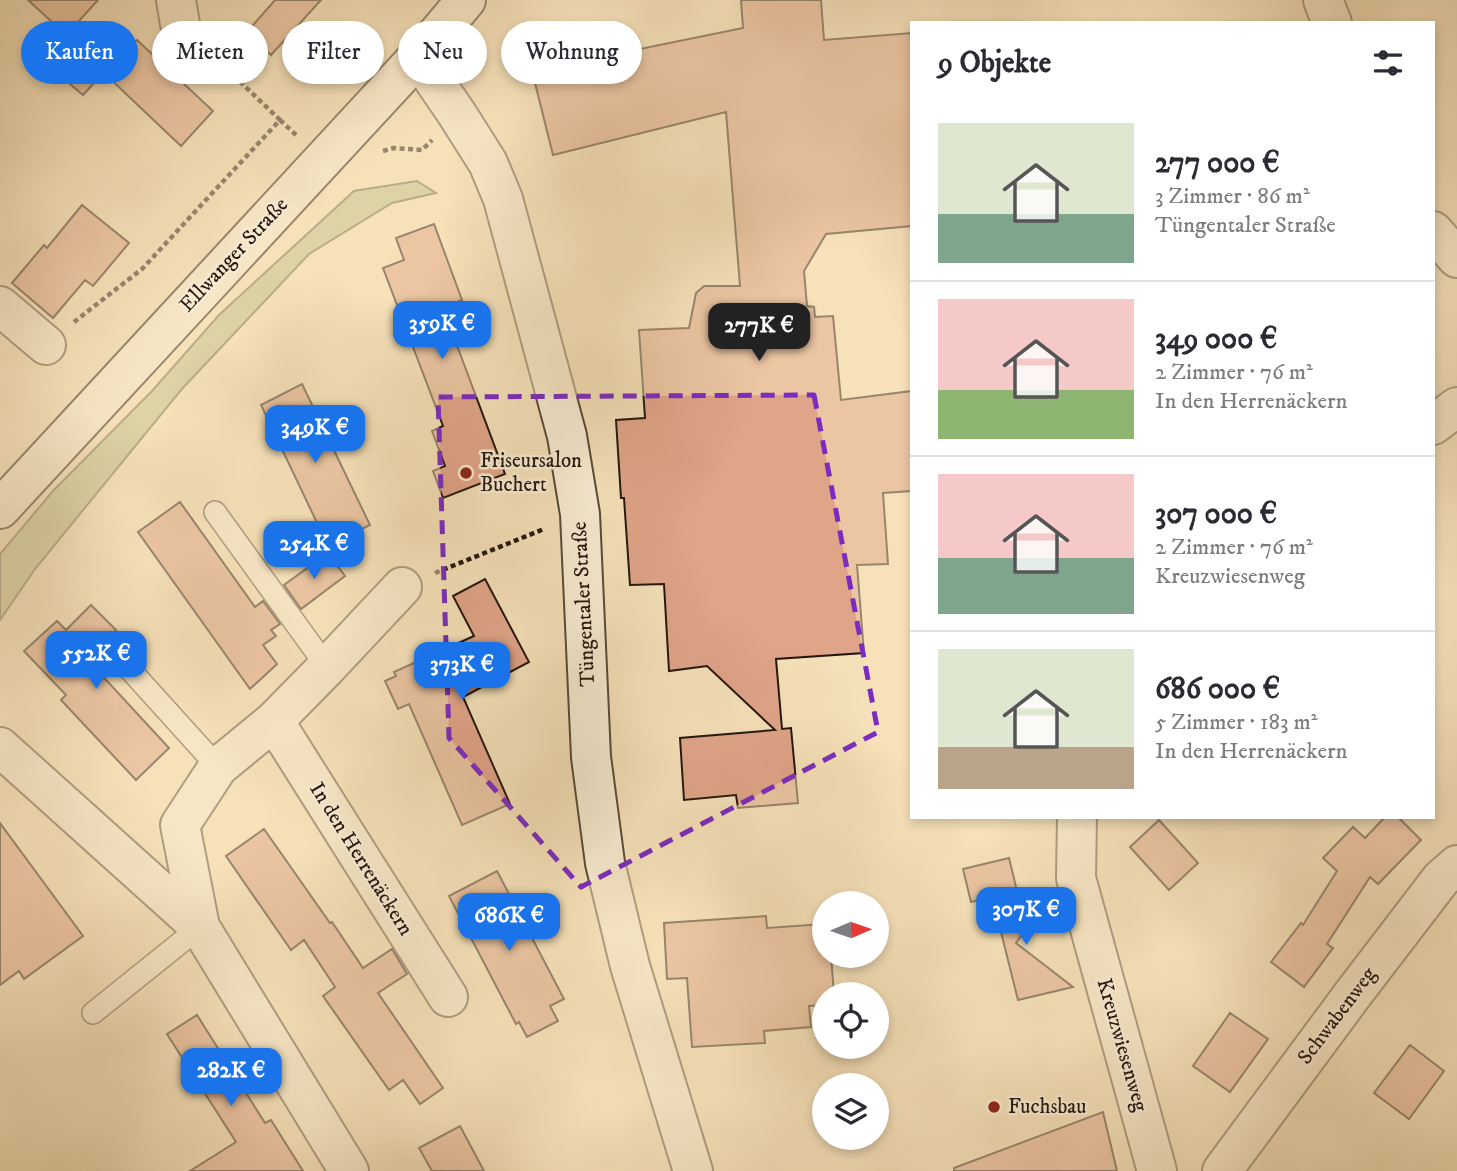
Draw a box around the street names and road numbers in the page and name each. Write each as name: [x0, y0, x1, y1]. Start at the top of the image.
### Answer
street label: Ellwanger Straße: [174, 192, 294, 318]
street label: Tüngentaler Straße: [567, 521, 601, 687]
street label: In den Herrenäckern: [303, 778, 419, 940]
street label: Schwabenweg: [1292, 962, 1382, 1070]
street label: Kreuzwiesenweg: [1091, 976, 1154, 1115]

